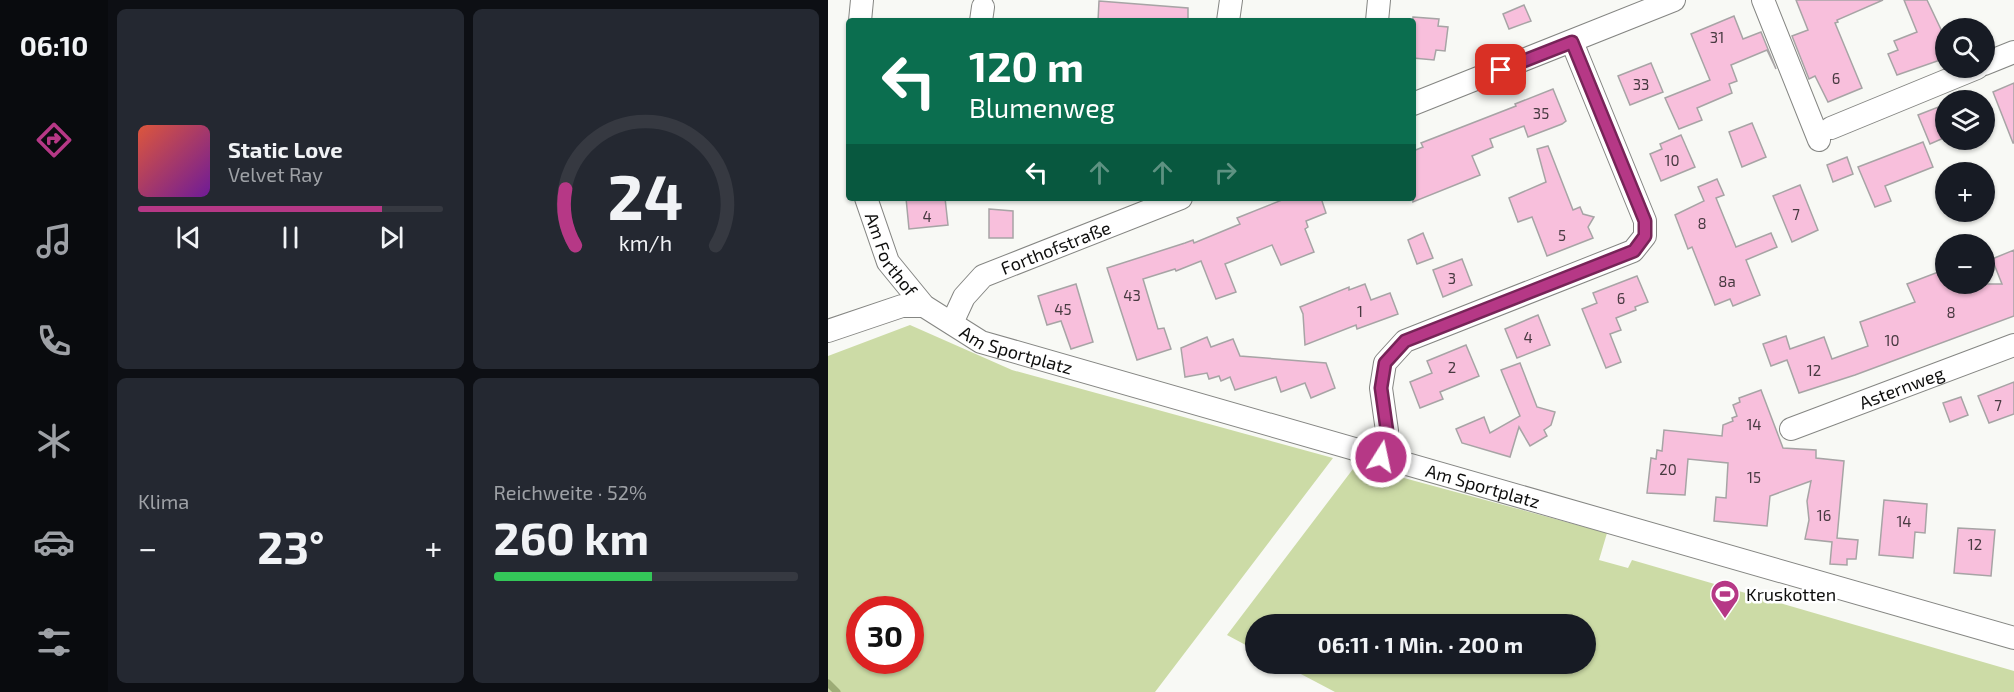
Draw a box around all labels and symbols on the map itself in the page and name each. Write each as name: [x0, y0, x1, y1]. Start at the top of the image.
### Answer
house number: 31: [1710, 28, 1724, 46]
pin: [1475, 44, 1526, 95]
house number: 6: [1832, 69, 1840, 87]
house number: 33: [1633, 75, 1649, 93]
house number: 35: [1533, 104, 1549, 122]
house number: 10: [1664, 151, 1680, 169]
house number: 7: [1792, 205, 1800, 223]
house number: 4: [922, 207, 932, 225]
street label: Am Forthof: [861, 209, 923, 301]
house number: 8: [1697, 214, 1707, 232]
street label: Forthofstraße: [998, 216, 1114, 279]
house number: 5: [1558, 226, 1566, 244]
house number: 3: [1448, 269, 1456, 287]
house number: 8a: [1718, 272, 1736, 290]
house number: 43: [1123, 286, 1141, 304]
house number: 6: [1617, 289, 1625, 307]
house number: 45: [1054, 300, 1072, 318]
house number: 1: [1357, 302, 1363, 320]
house number: 8: [1946, 303, 1956, 321]
street label: Am Sportplatz: [956, 321, 1075, 379]
house number: 4: [1523, 328, 1533, 346]
house number: 10: [1884, 331, 1900, 349]
house number: 2: [1448, 358, 1456, 376]
house number: 12: [1807, 361, 1821, 379]
street label: Asternweg: [1856, 361, 1947, 413]
house number: 7: [1994, 396, 2002, 414]
house number: 14: [1746, 415, 1762, 433]
position arrow: [1349, 425, 1413, 489]
street label: Am Sportplatz: [1423, 459, 1542, 513]
house number: 20: [1659, 460, 1677, 478]
house number: 15: [1747, 468, 1761, 486]
house number: 16: [1817, 506, 1831, 524]
house number: 14: [1896, 512, 1912, 530]
house number: 12: [1968, 535, 1982, 553]
sports icon: Kruskotten: [1709, 578, 1741, 620]
place label: Kruskotten: [1746, 583, 1836, 605]
speed limit sign: 30: [846, 596, 924, 674]

